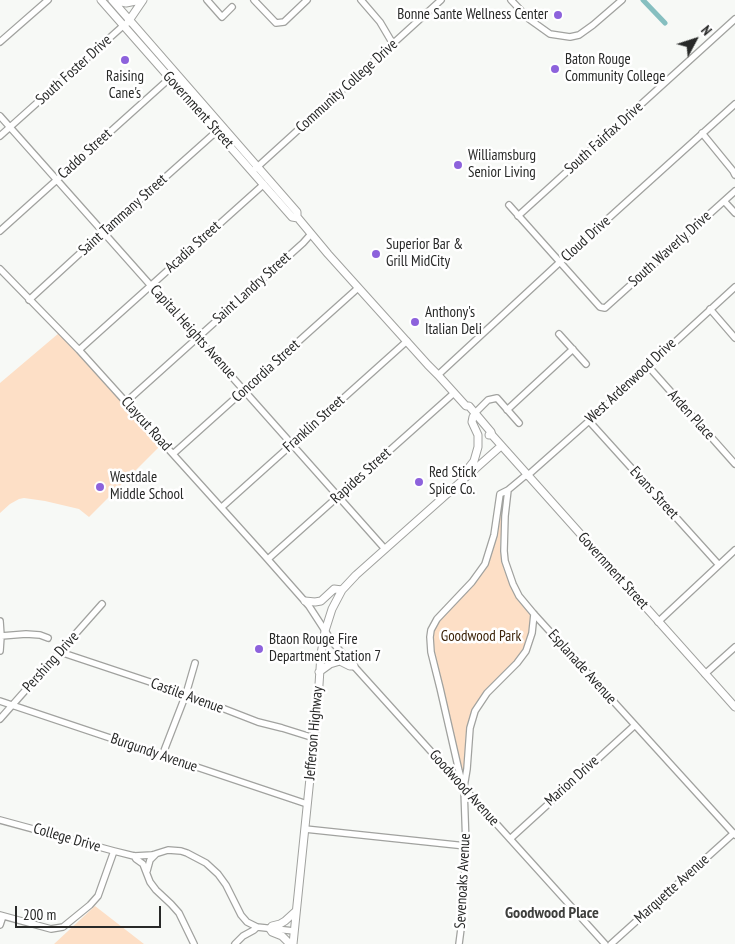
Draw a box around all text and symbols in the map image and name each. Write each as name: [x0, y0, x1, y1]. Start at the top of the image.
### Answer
place label: Bonne Sante Wellness Center: [397, 6, 548, 24]
marker: Bonne Sante Wellness Center: [552, 9, 564, 21]
north arrow: [670, 15, 720, 65]
text: N: [697, 22, 716, 39]
street label: South Foster Drive: [32, 31, 116, 109]
street label: Community College Drive: [292, 36, 402, 136]
place label: Baton Rouge Community College: [565, 51, 665, 86]
marker: Raising Cane's: [119, 54, 131, 66]
marker: Baton Rouge Community College: [549, 63, 561, 75]
place label: Raising Cane's: [106, 68, 144, 103]
street label: Government Street: [159, 68, 237, 152]
street label: South Fairfax Drive: [561, 98, 647, 178]
street label: Caddo Street: [54, 125, 116, 183]
place label: Williamsburg Senior Living: [468, 147, 536, 182]
marker: Williamsburg Senior Living: [452, 159, 464, 171]
street label: Saint Tammany Street: [75, 171, 171, 259]
street label: South Waverly Drive: [625, 207, 715, 291]
street label: Cloud Drive: [558, 212, 614, 266]
street label: Acadia Street: [162, 217, 224, 277]
place label: Superior Bar & Grill MidCity: [386, 236, 463, 271]
street label: Saint Landry Street: [209, 248, 295, 328]
marker: Superior Bar & Grill MidCity: [370, 248, 382, 260]
street label: Capital Heights Avenue: [146, 281, 240, 383]
place label: Anthony's Italian Deli: [425, 304, 482, 339]
marker: Anthony's Italian Deli: [409, 316, 421, 328]
street label: West Ardenwood Drive: [582, 334, 680, 428]
street label: Concordia Street: [228, 336, 304, 406]
street label: Arden Place: [664, 386, 718, 444]
street label: Franklin Street: [280, 392, 348, 456]
street label: Claycut Road: [117, 393, 175, 455]
street label: Rapides Street: [327, 444, 395, 508]
street label: Evans Street: [626, 463, 682, 523]
place label: Red Stick Spice Co.: [429, 464, 476, 499]
place label: Westdale Middle School: [110, 469, 183, 504]
marker: Red Stick Spice Co.: [413, 476, 425, 488]
marker: Westdale Middle School: [94, 481, 106, 493]
street label: Government Street: [574, 529, 652, 613]
street label: Esplanade Avenue: [544, 626, 620, 708]
street label: Pershing Drive: [19, 628, 83, 696]
park label: Goodwood Park: [441, 628, 521, 646]
place label: Btaon Rouge Fire Department Station 7: [269, 631, 381, 666]
marker: Btaon Rouge Fire Department Station 7: [253, 643, 265, 655]
street label: Castile Avenue: [148, 675, 226, 717]
street label: Jefferson Highway: [301, 685, 327, 781]
street label: Burgundy Avenue: [108, 730, 200, 776]
street label: Goodwood Avenue: [425, 746, 503, 830]
street label: Marion Drive: [541, 752, 603, 810]
street label: College Drive: [31, 820, 103, 856]
street label: Sevenoaks Avenue: [452, 833, 474, 929]
street label: Marquette Avenue: [631, 851, 713, 927]
scale bar: [18, 896, 164, 928]
district label: Goodwood Place: [505, 903, 599, 923]
text: 200 m: [23, 905, 56, 924]

